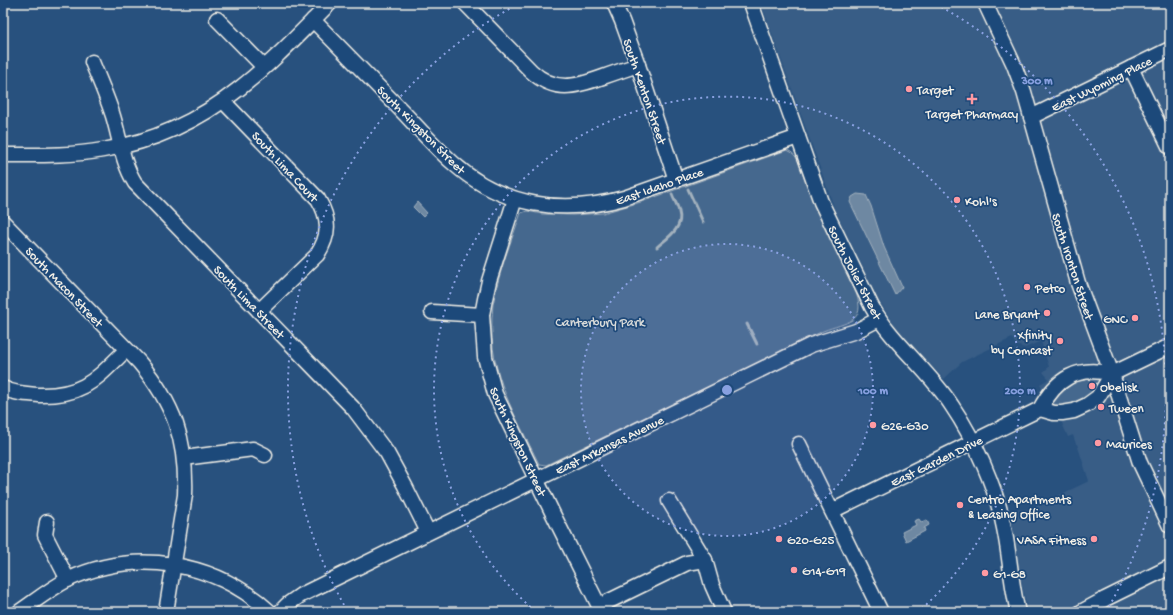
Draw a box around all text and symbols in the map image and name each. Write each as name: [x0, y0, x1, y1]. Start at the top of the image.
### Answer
street label: South Kenton Street: [619, 37, 669, 148]
street label: East Wyoming Place: [1049, 54, 1155, 116]
text: 300 m: [1020, 75, 1053, 89]
street label: South Kingston Street: [373, 84, 469, 179]
marker: Target: [904, 84, 914, 94]
place label: Target: [916, 84, 955, 99]
marker: Target Pharmacy: [967, 94, 977, 104]
place label: Target Pharmacy: [925, 108, 1019, 123]
street label: South Lima Court: [248, 129, 322, 207]
street label: East Idaho Place: [614, 165, 706, 209]
marker: Kohl's: [952, 195, 962, 205]
place label: Kohl's: [965, 195, 998, 210]
street label: South Ironton Street: [1047, 212, 1096, 323]
street label: South Joliet Street: [824, 224, 885, 324]
street label: South Macon Street: [21, 245, 106, 332]
street label: South Lima Street: [209, 263, 288, 344]
marker: Petco: [1022, 282, 1032, 292]
place label: Petco: [1034, 282, 1066, 297]
place label: Lane Bryant: [975, 308, 1041, 323]
marker: Lane Bryant: [1042, 308, 1052, 318]
place label: GNC: [1103, 313, 1128, 328]
marker: GNC: [1130, 313, 1140, 323]
park label: Canterbury Park: [556, 316, 646, 331]
place label: Xfinity by Comcast: [991, 329, 1054, 359]
marker: Xfinity by Comcast: [1055, 336, 1065, 346]
marker: Obelisk: [1087, 381, 1097, 391]
place label: Obelisk: [1100, 381, 1139, 396]
centre of rings: [720, 383, 734, 397]
street label: South Kingston Street: [485, 385, 549, 500]
text: 100 m: [857, 385, 888, 399]
text: 200 m: [1005, 385, 1036, 399]
marker: Tween: [1096, 402, 1106, 412]
place label: Tween: [1108, 402, 1144, 417]
street label: East Arkansas Avenue: [553, 413, 667, 479]
marker: G26-G30: [868, 420, 878, 430]
place label: G26-G30: [881, 420, 929, 435]
street label: East Garden Drive: [889, 433, 986, 491]
marker: Maurices: [1093, 438, 1103, 448]
place label: Maurices: [1106, 438, 1153, 453]
place label: Centro Apartments & Leasing Office: [968, 493, 1072, 523]
marker: Centro Apartments & Leasing Office: [955, 500, 965, 510]
marker: G20-G25: [774, 534, 784, 544]
place label: G20-G25: [787, 534, 835, 549]
place label: VASA Fitness: [1016, 534, 1087, 549]
marker: VASA Fitness: [1089, 534, 1099, 544]
marker: G14-G19: [789, 565, 799, 575]
place label: G14-G19: [802, 565, 846, 580]
marker: G1-G8: [980, 568, 990, 578]
place label: G1-G8: [993, 568, 1026, 583]

